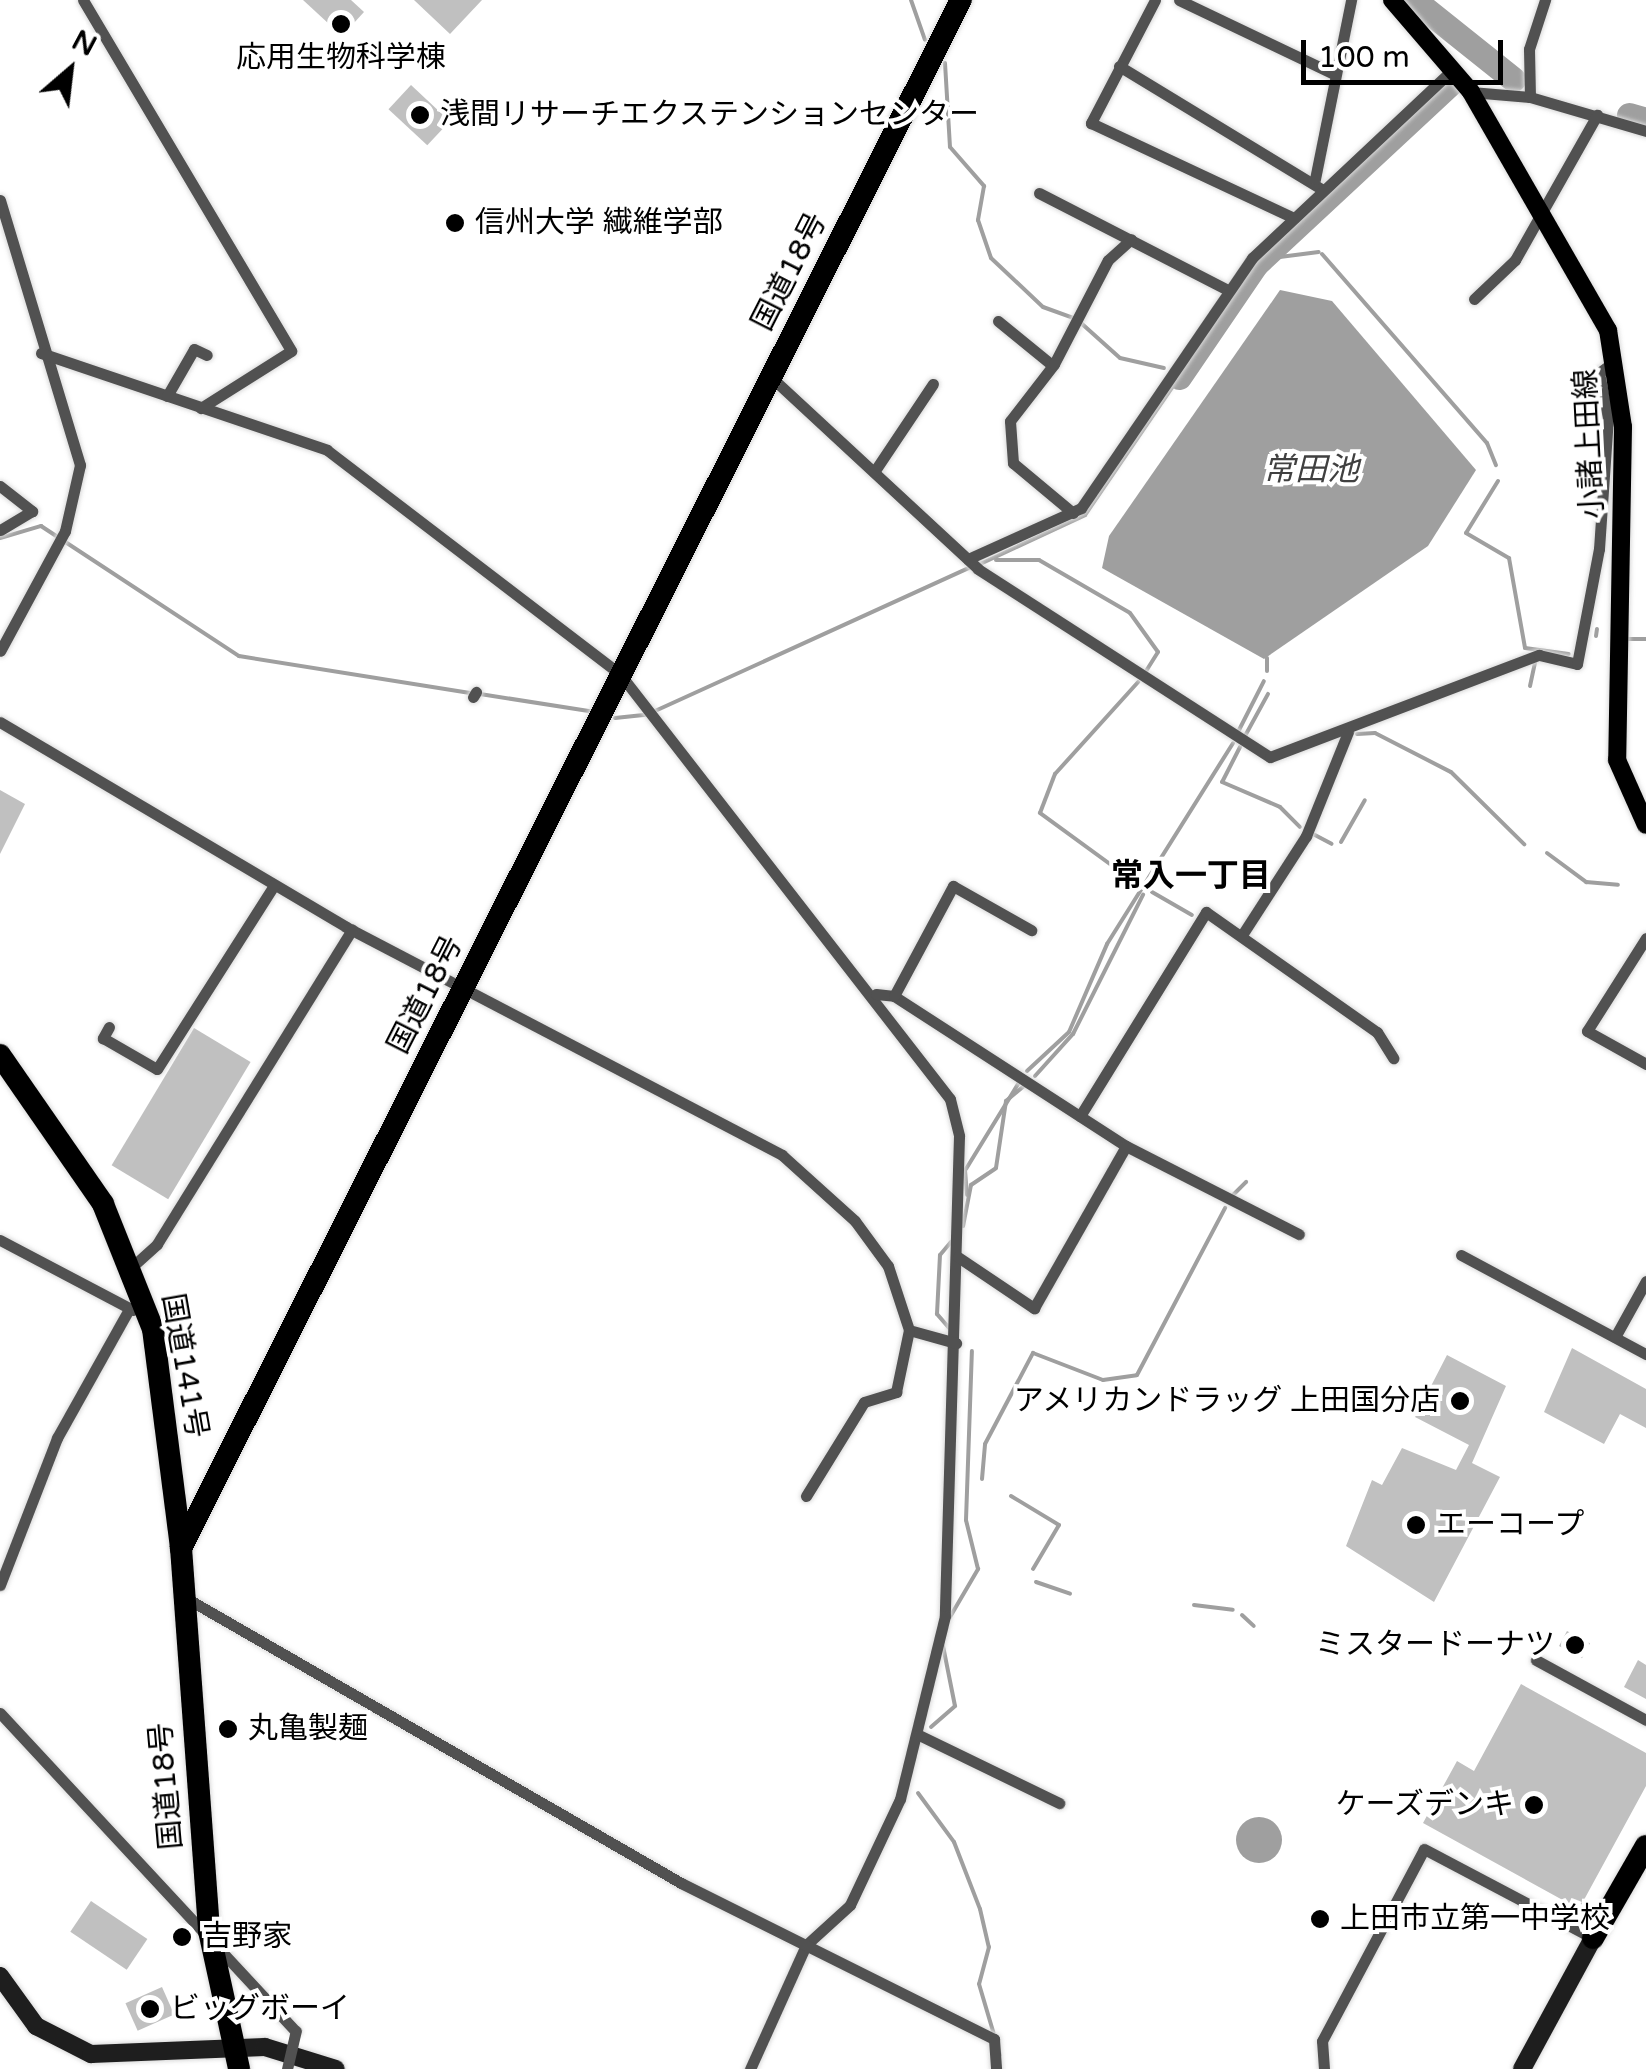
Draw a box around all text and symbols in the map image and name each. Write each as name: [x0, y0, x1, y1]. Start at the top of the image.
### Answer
marker: 応用生物科学棟: [330, 13, 352, 35]
north arrow: [20, 20, 120, 120]
scale bar: [1306, 20, 1508, 82]
text: N: [66, 23, 102, 64]
text: 100 m: [1318, 39, 1410, 76]
place label: 応用生物科学棟: [236, 40, 446, 76]
place label: 浅間リサーチエクステンションセンター: [440, 97, 980, 133]
marker: 浅間リサーチエクステンションセンター: [409, 104, 431, 126]
place label: 信州大学 繊維学部: [475, 205, 723, 241]
street label: 国道18号: [745, 207, 835, 337]
marker: 信州大学 繊維学部: [444, 212, 466, 234]
street label: 小諸上田線: [1568, 368, 1612, 520]
water label: 常田池: [1263, 451, 1359, 489]
district label: 常入一丁目: [1111, 857, 1271, 895]
street label: 国道18号: [381, 930, 471, 1060]
street label: 国道141号: [154, 1291, 214, 1441]
place label: アメリカンドラッグ 上田国分店: [1012, 1383, 1440, 1419]
marker: アメリカンドラッグ 上田国分店: [1449, 1390, 1471, 1412]
place label: エーコープ: [1436, 1507, 1586, 1543]
marker: エーコープ: [1405, 1514, 1427, 1536]
place label: ミスタードーナツ: [1315, 1627, 1555, 1663]
marker: ミスタードーナツ: [1564, 1634, 1586, 1656]
place label: 丸亀製麺: [248, 1711, 368, 1747]
marker: 丸亀製麺: [217, 1718, 239, 1740]
street label: 国道18号: [144, 1721, 190, 1851]
place label: ケーズデンキ: [1334, 1787, 1514, 1823]
marker: ケーズデンキ: [1523, 1794, 1545, 1816]
place label: 上田市立第一中学校: [1340, 1901, 1610, 1937]
marker: 上田市立第一中学校: [1309, 1908, 1331, 1930]
place label: 吉野家: [202, 1919, 292, 1955]
marker: 吉野家: [171, 1926, 193, 1948]
place label: ビッグボーイ: [170, 1991, 350, 2027]
marker: ビッグボーイ: [139, 1998, 161, 2020]

